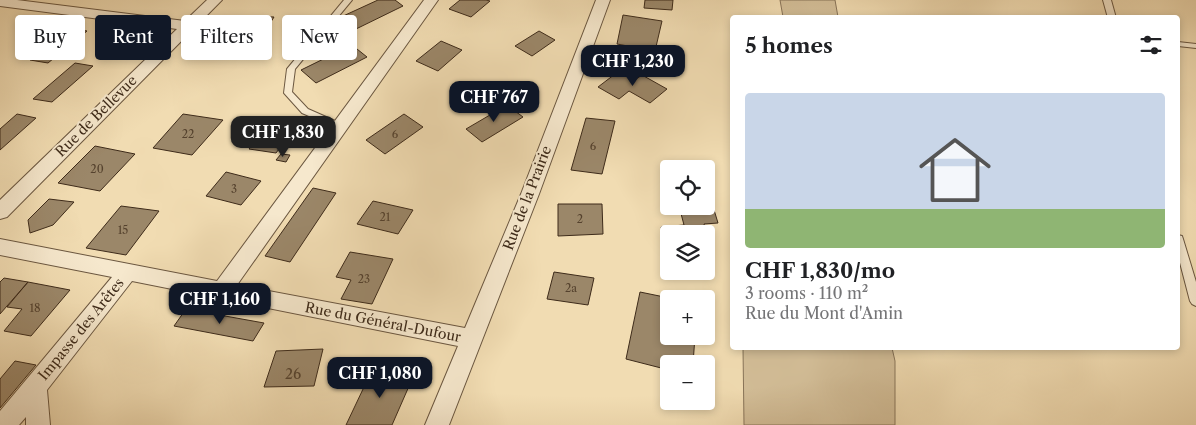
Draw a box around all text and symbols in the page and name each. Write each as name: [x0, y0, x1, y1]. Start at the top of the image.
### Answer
chip: Buy: [15, 15, 85, 60]
chip: Rent: [95, 15, 171, 60]
chip: Filters: [181, 15, 272, 60]
chip: New: [282, 15, 357, 60]
icon: filters: [1137, 31, 1165, 59]
text: 5 homes: [745, 33, 833, 58]
pin: CHF 1,230: [576, 44, 690, 87]
text: CHF 1,230: [592, 51, 674, 71]
street label: Rue de Bellevue: [51, 71, 141, 161]
pin: CHF 767: [448, 80, 540, 123]
text: CHF 767: [460, 87, 528, 107]
pin: CHF 1,830: [226, 116, 340, 158]
text: CHF 1,830: [242, 122, 324, 142]
icon: home: [910, 125, 1000, 215]
house number: 22: [182, 127, 194, 141]
house number: 6: [392, 127, 399, 141]
house number: 6: [590, 139, 597, 153]
street label: Rue de la Prairie: [499, 143, 555, 253]
map controls: [660, 160, 715, 410]
button: locate: [660, 160, 715, 215]
house number: 20: [90, 162, 104, 176]
house number: 3: [231, 182, 237, 196]
house number: 21: [380, 210, 391, 224]
house number: 2: [577, 212, 583, 226]
house number: 15: [118, 223, 128, 237]
button: layers: [660, 225, 715, 280]
text: CHF 1,830/mo: [745, 258, 895, 283]
house number: 23: [358, 272, 370, 286]
street label: Impasse des Arêtes: [34, 274, 128, 384]
house number: 2a: [565, 281, 577, 295]
pin: CHF 1,160: [163, 282, 277, 325]
text: 3 rooms · 110 m²: [745, 283, 868, 303]
text: CHF 1,160: [180, 289, 260, 309]
button: +: [660, 290, 715, 345]
street label: Rue du Général-Dufour: [303, 298, 463, 346]
house number: 18: [29, 301, 41, 315]
text: Rue du Mont d'Amin: [745, 303, 903, 323]
button: −: [660, 355, 715, 410]
pin: CHF 1,080: [323, 356, 437, 399]
text: CHF 1,080: [338, 363, 422, 383]
house number: 26: [285, 365, 301, 383]

